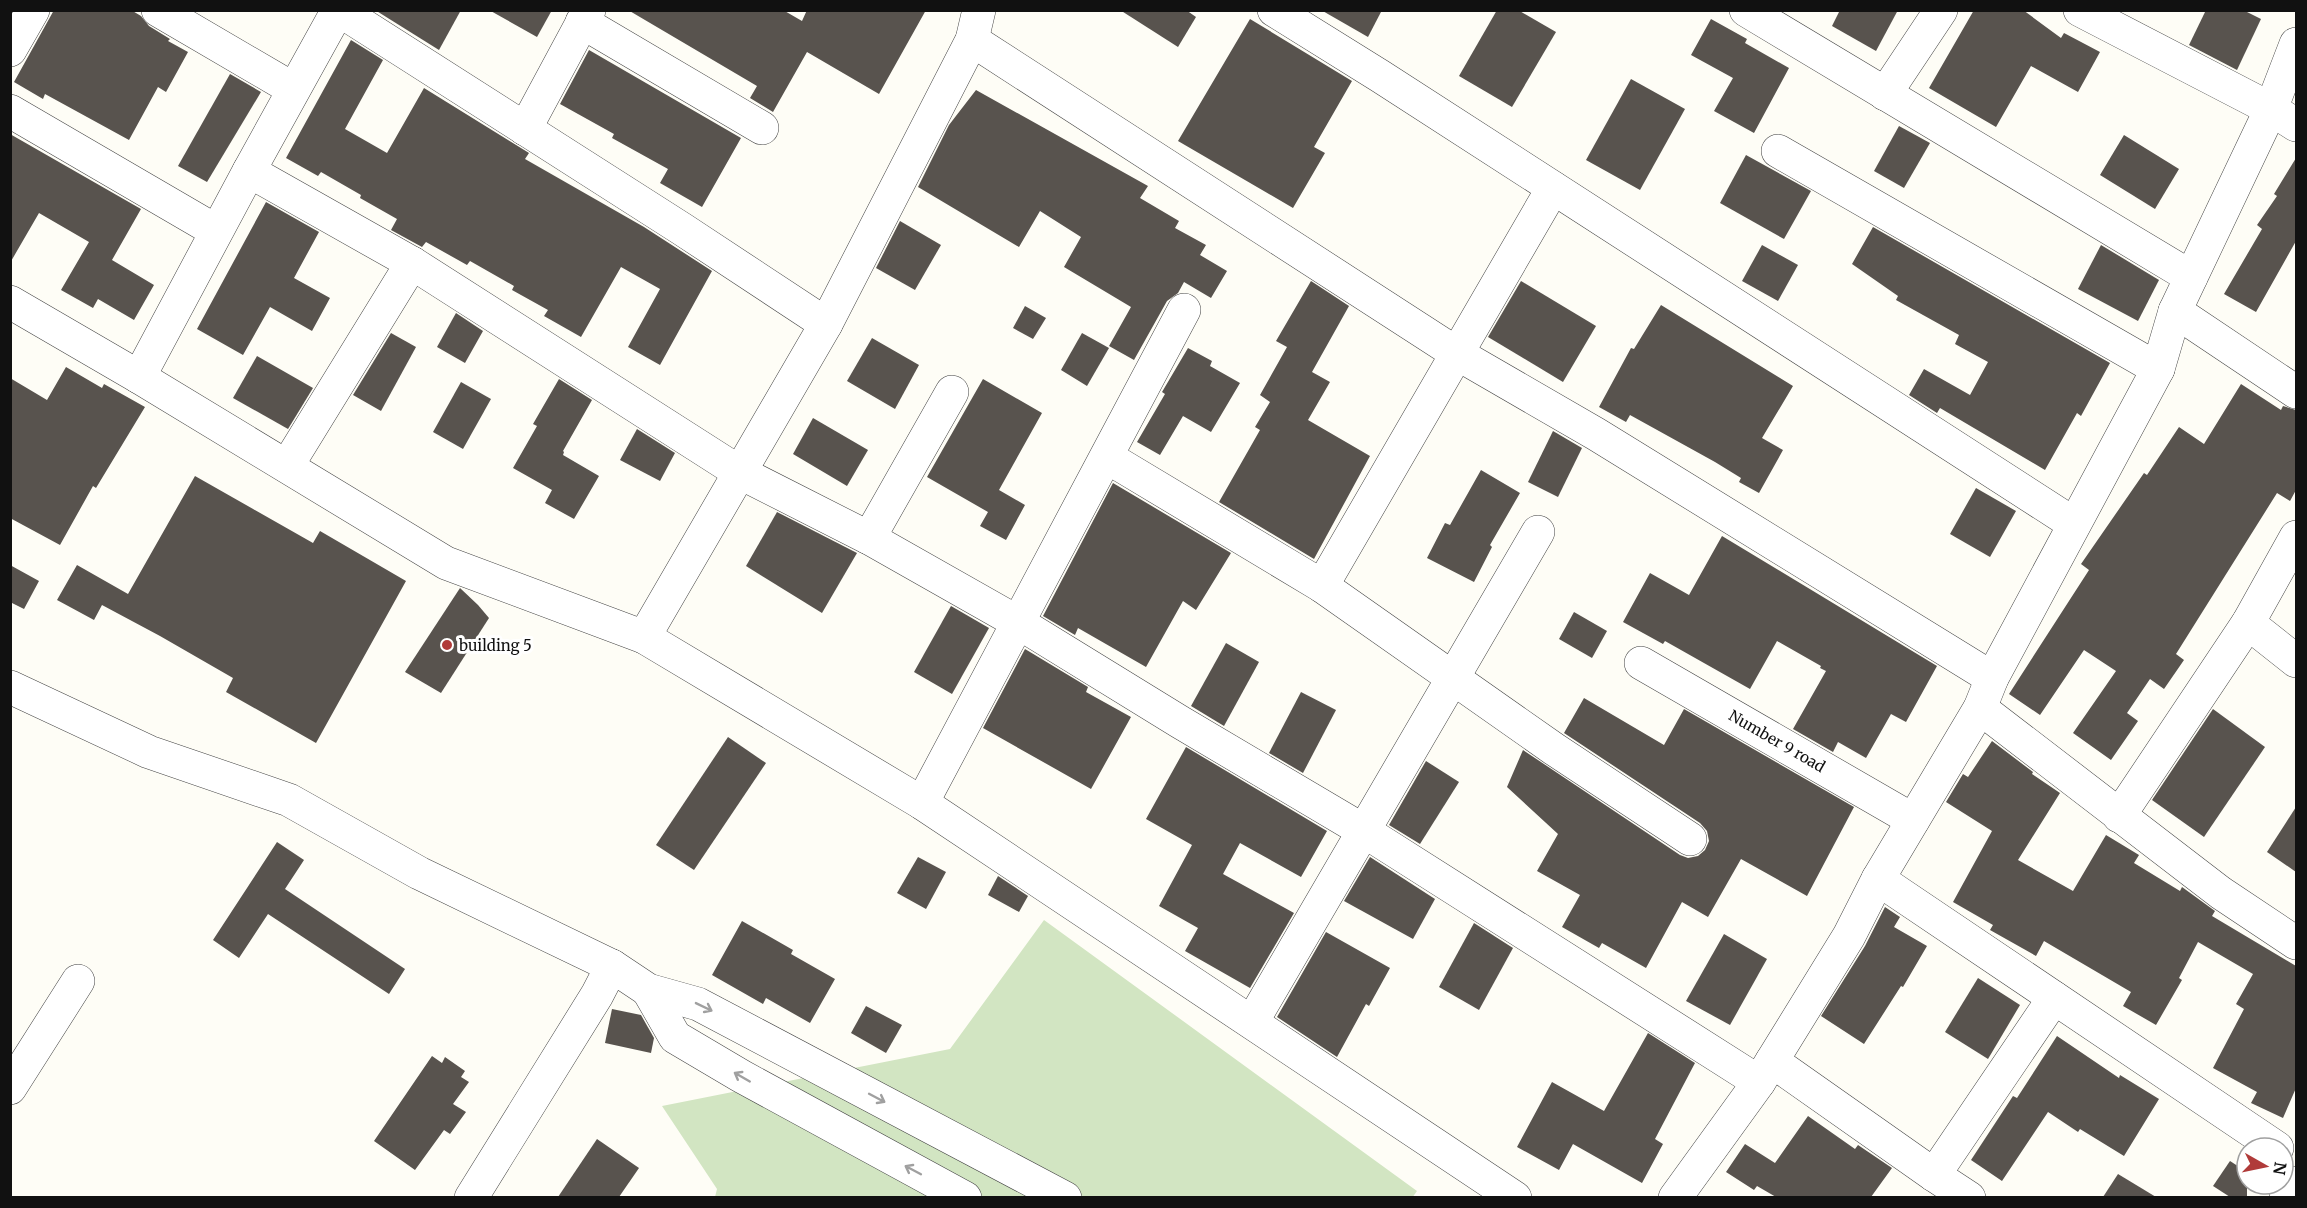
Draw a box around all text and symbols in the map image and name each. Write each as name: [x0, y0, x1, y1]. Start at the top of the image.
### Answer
place label: building 5: [458, 636, 532, 655]
marker: building 5: [440, 638, 454, 652]
street label: Number 9 road: [1725, 706, 1829, 776]
one-way arrow: [695, 1002, 713, 1014]
one-way arrow: [734, 1070, 751, 1082]
one-way arrow: [867, 1093, 885, 1104]
north arrow: [2235, 1136, 2295, 1196]
text: N: [2269, 1161, 2291, 1177]
one-way arrow: [905, 1164, 922, 1176]

